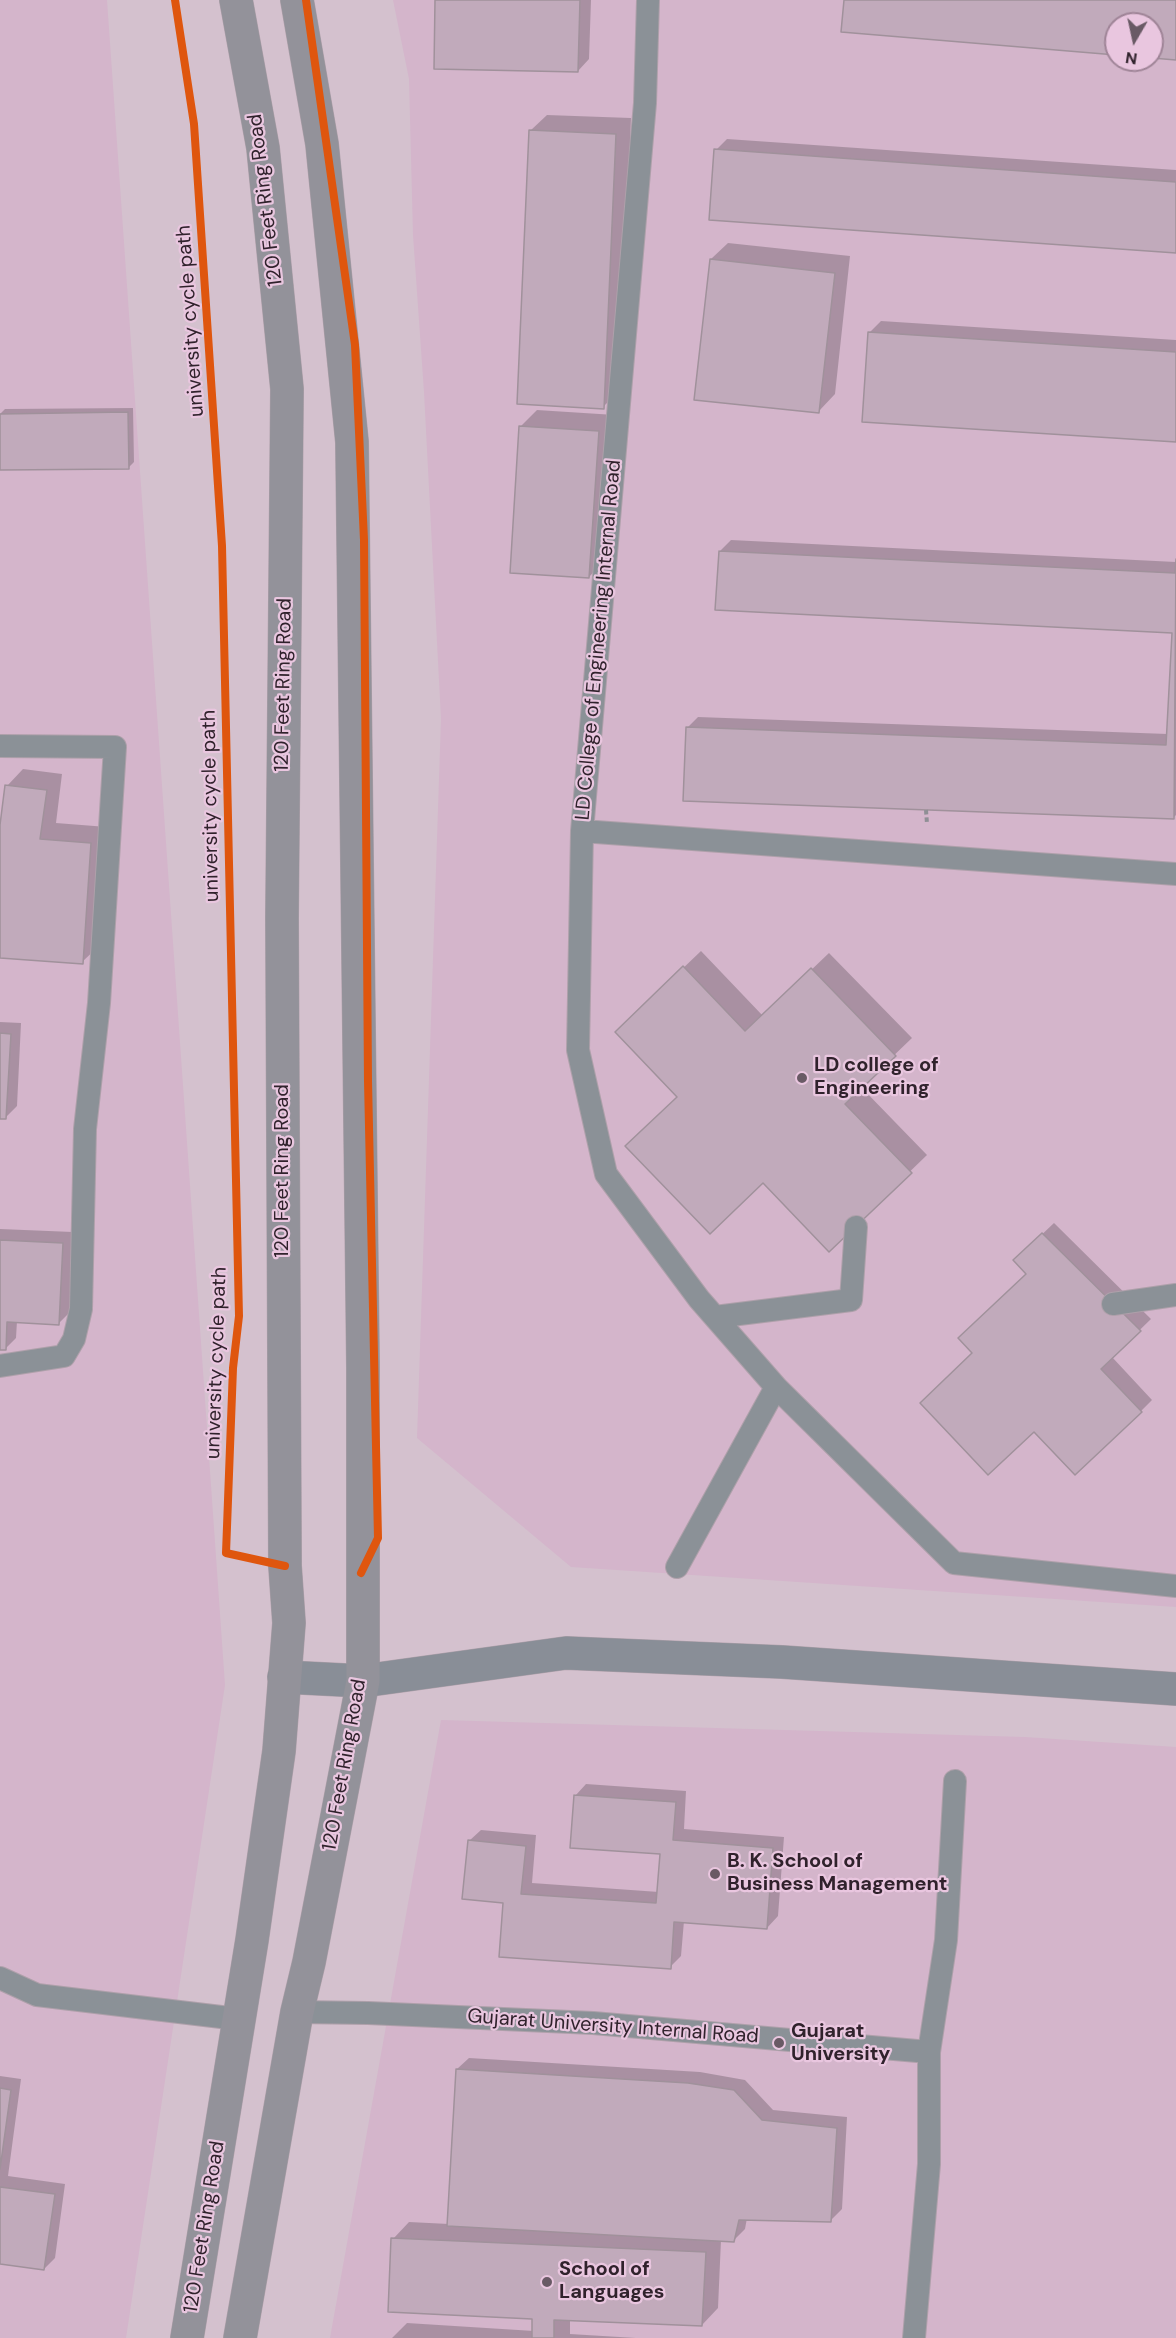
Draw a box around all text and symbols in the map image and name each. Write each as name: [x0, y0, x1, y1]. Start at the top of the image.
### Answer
north arrow: [1104, 12, 1164, 72]
text: N: [1124, 47, 1139, 70]
street label: 120 Feet Ring Road: [244, 112, 288, 288]
street label: university cycle path: [172, 224, 210, 418]
street label: LD College of Engineering Internal Road: [571, 459, 627, 821]
street label: 120 Feet Ring Road: [270, 598, 298, 772]
street label: university cycle path: [197, 710, 225, 902]
place label: LD college of Engineering: [814, 1054, 939, 1101]
marker: LD college of Engineering: [795, 1071, 809, 1085]
street label: 120 Feet Ring Road: [271, 1084, 295, 1258]
street label: university cycle path: [202, 1266, 232, 1460]
street label: 120 Feet Ring Road: [318, 1677, 372, 1853]
place label: B. K. School of Business Management: [727, 1850, 947, 1897]
marker: B. K. School of Business Management: [708, 1867, 722, 1881]
street label: Gujarat University Internal Road: [467, 2005, 759, 2049]
place label: Gujarat University: [791, 2020, 890, 2067]
marker: Gujarat University: [772, 2036, 786, 2050]
street label: 120 Feet Ring Road: [180, 2139, 230, 2315]
place label: School of Languages: [559, 2258, 664, 2305]
marker: School of Languages: [540, 2275, 554, 2289]

